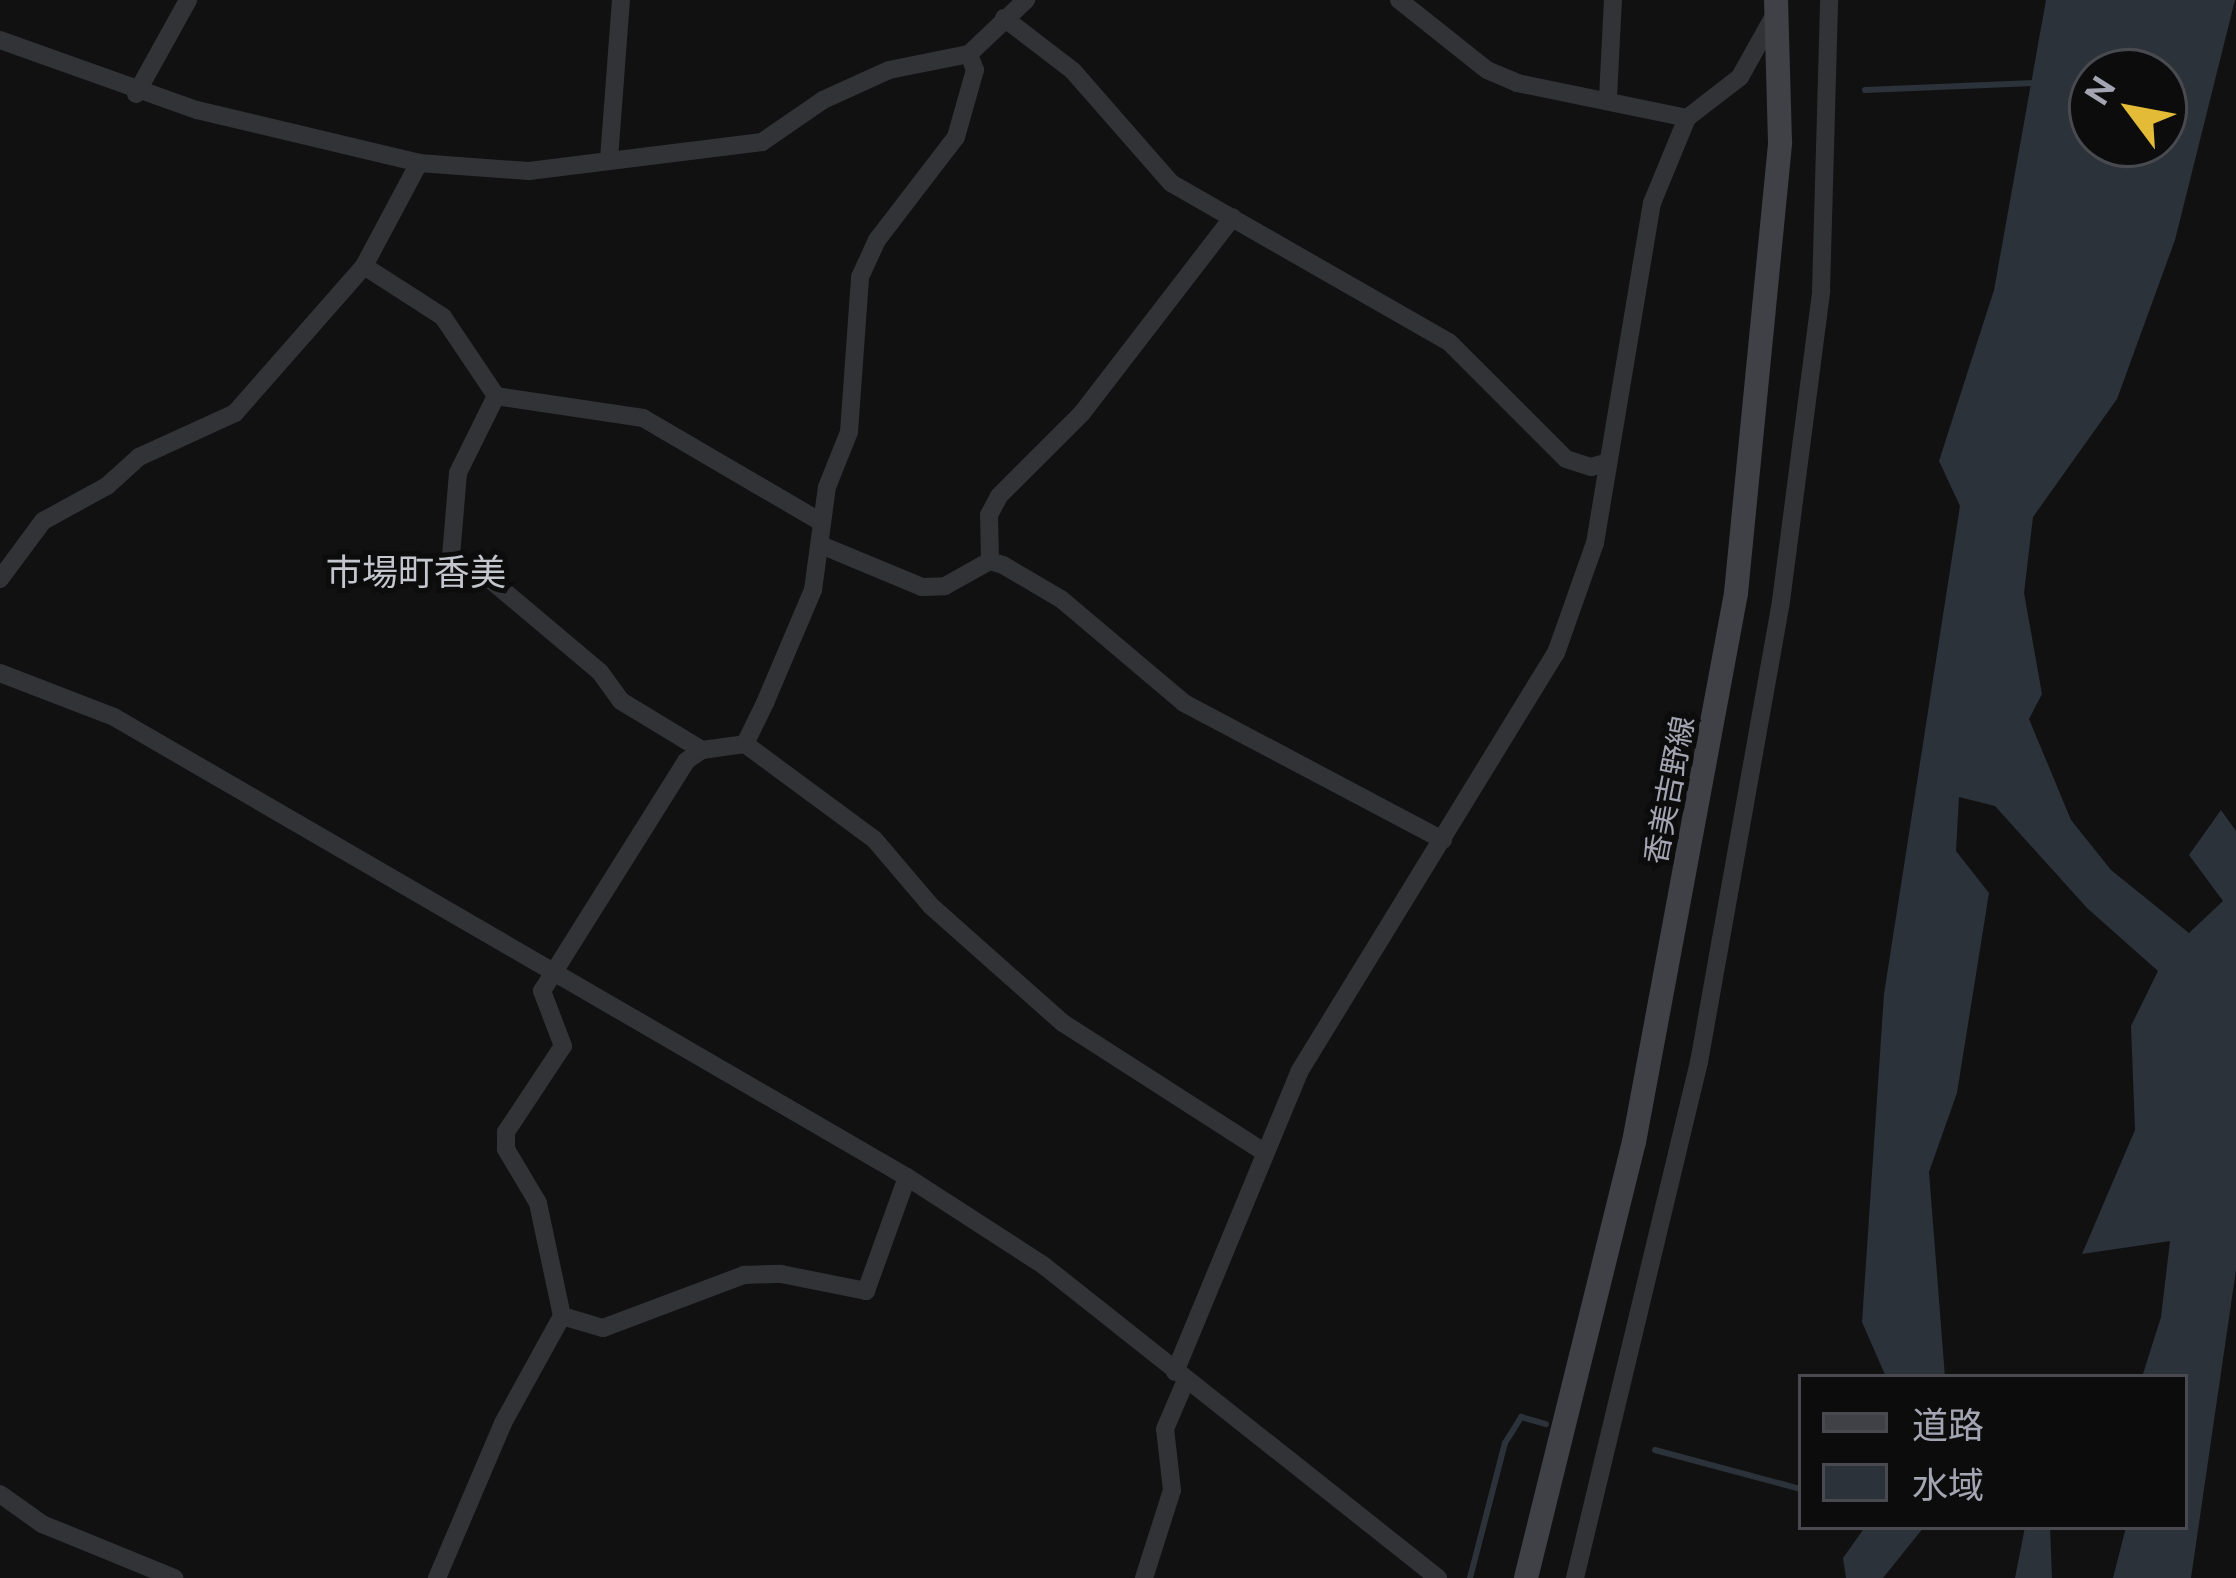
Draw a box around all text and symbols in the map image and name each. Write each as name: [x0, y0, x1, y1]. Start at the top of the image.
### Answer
north arrow: [2068, 48, 2188, 168]
text: N: [2077, 69, 2123, 112]
district label: 市場町香美: [326, 551, 506, 595]
street label: 香美吉野線: [1637, 713, 1701, 867]
legend: [1798, 1374, 2188, 1530]
text: 道路: [1912, 1404, 1984, 1446]
text: 水域: [1912, 1464, 1984, 1506]

